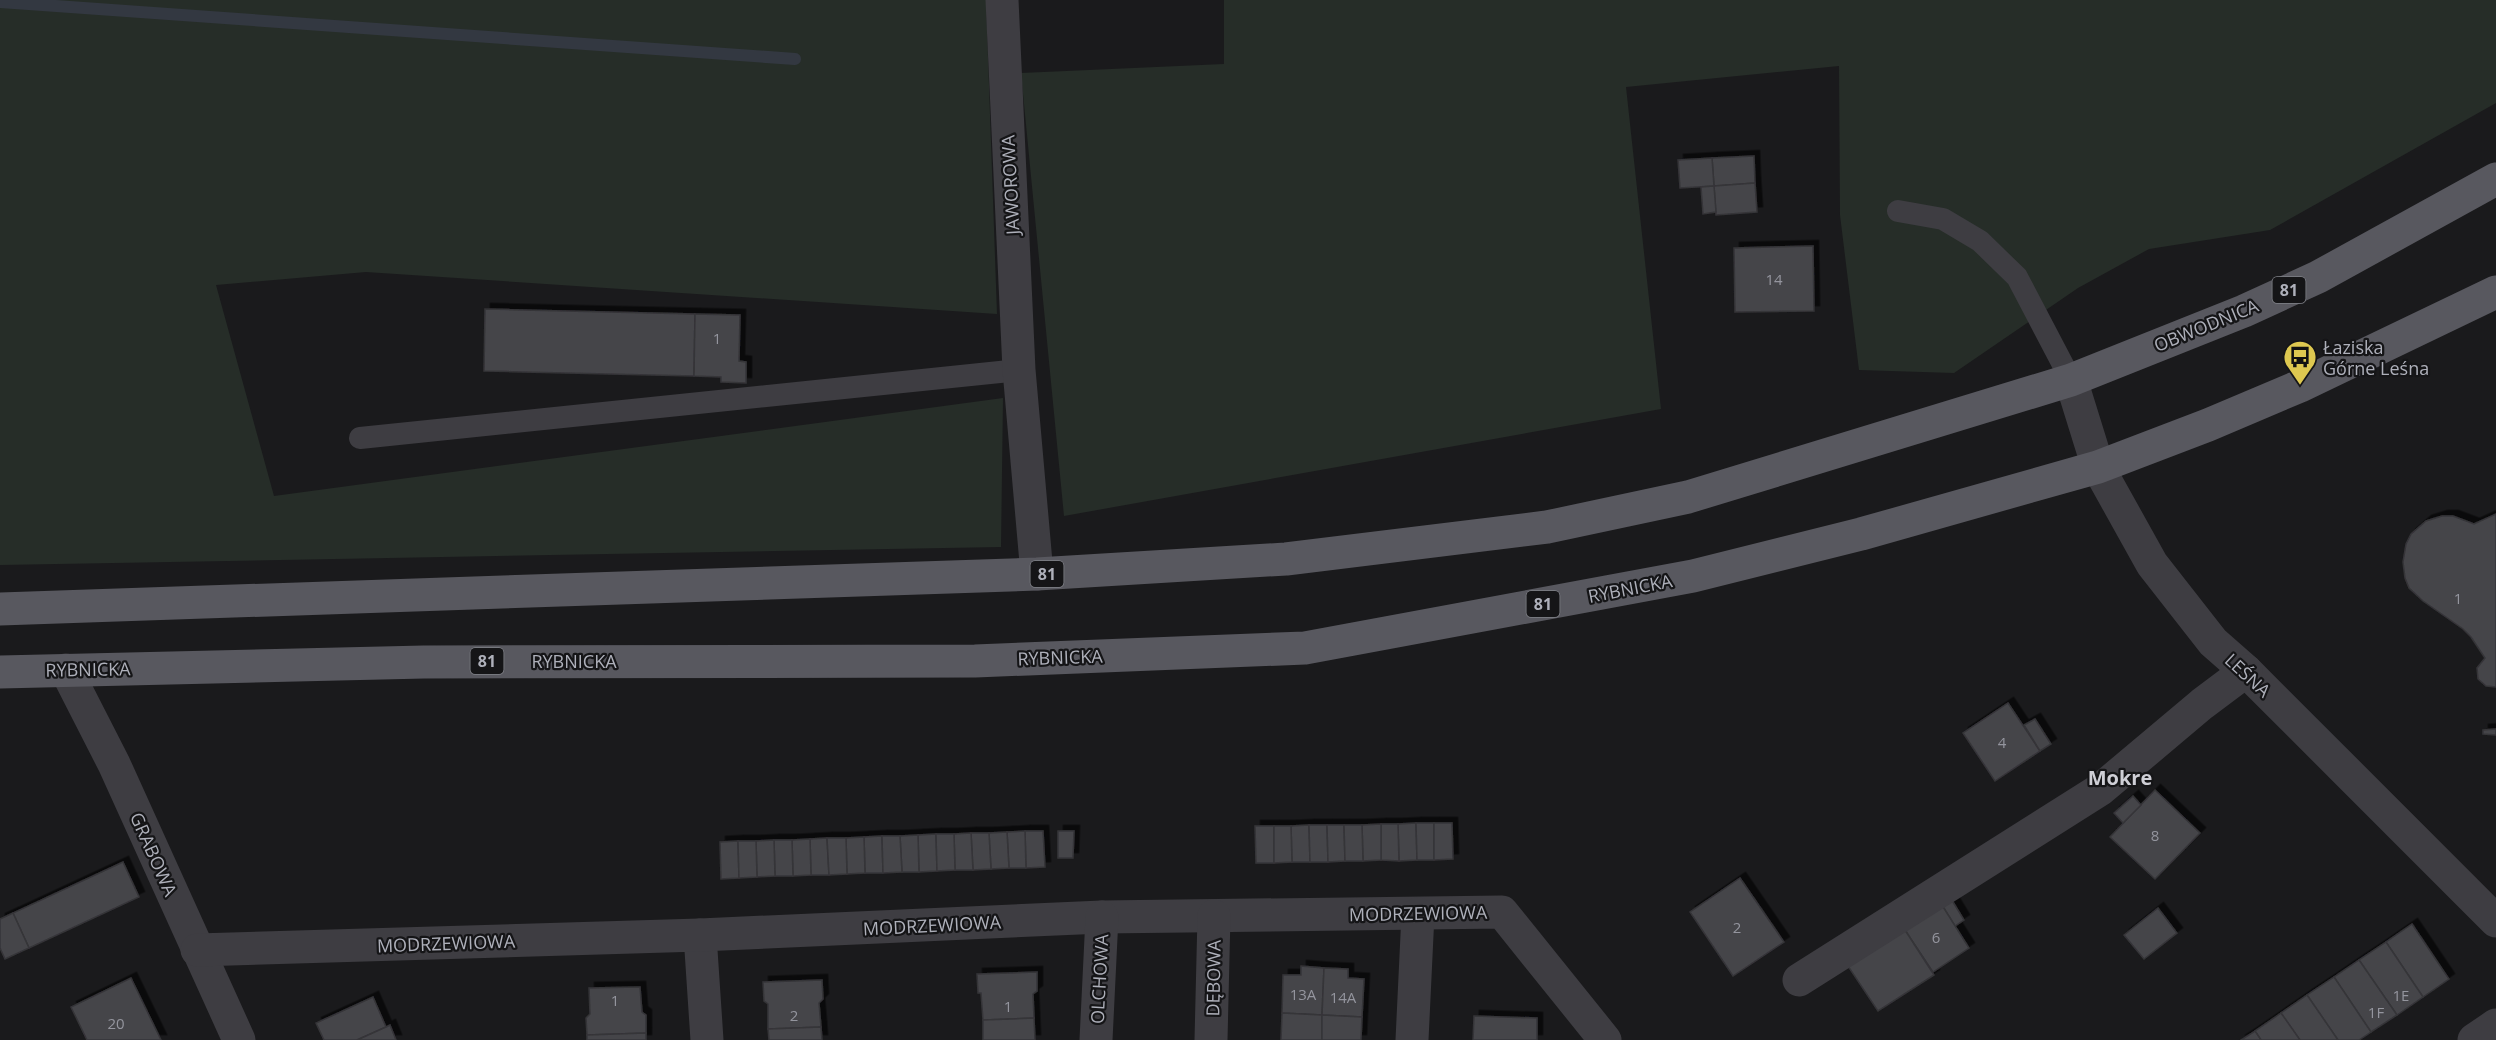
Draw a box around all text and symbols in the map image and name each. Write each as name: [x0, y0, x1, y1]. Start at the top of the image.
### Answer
street label: JAWOROWA: [995, 134, 1025, 238]
house number: 14: [1765, 269, 1783, 289]
road number: 81: [2272, 277, 2306, 303]
street label: OBWODNICA: [2150, 293, 2262, 357]
house number: 1: [713, 328, 721, 348]
place label: Łaziska Górne Leśna: [2323, 335, 2429, 380]
bus stop icon: Łaziska Górne Leśna: [2282, 339, 2318, 386]
road number: 81: [1030, 561, 1064, 587]
street label: RYBNICKA: [1586, 568, 1675, 608]
house number: 1: [2454, 588, 2462, 608]
road number: 81: [1526, 591, 1560, 617]
street label: RYBNICKA: [1017, 644, 1104, 670]
road number: 81: [470, 648, 504, 674]
street label: LEŚNA: [2220, 648, 2276, 703]
street label: RYBNICKA: [531, 649, 617, 673]
street label: RYBNICKA: [45, 656, 131, 682]
house number: 4: [1998, 732, 2007, 752]
district label: Mokre: [2088, 764, 2152, 791]
street label: GRABOWA: [125, 808, 183, 900]
house number: 8: [2151, 825, 2159, 845]
street label: MODRZEWIOWA: [1349, 900, 1488, 926]
street label: MODRZEWIOWA: [862, 909, 1002, 941]
house number: 2: [1733, 917, 1741, 937]
house number: 6: [1932, 927, 1940, 947]
street label: MODRZEWIOWA: [376, 929, 516, 957]
street label: OLCHOWA: [1085, 933, 1113, 1025]
street label: DĘBOWA: [1200, 939, 1226, 1017]
house number: 13A: [1290, 984, 1317, 1004]
house number: 1E: [2393, 985, 2409, 1005]
house number: 14A: [1330, 987, 1357, 1007]
house number: 1: [611, 990, 619, 1010]
house number: 1: [1004, 996, 1012, 1016]
house number: 1F: [2368, 1002, 2384, 1022]
house number: 2: [790, 1005, 798, 1025]
house number: 20: [107, 1013, 125, 1033]

